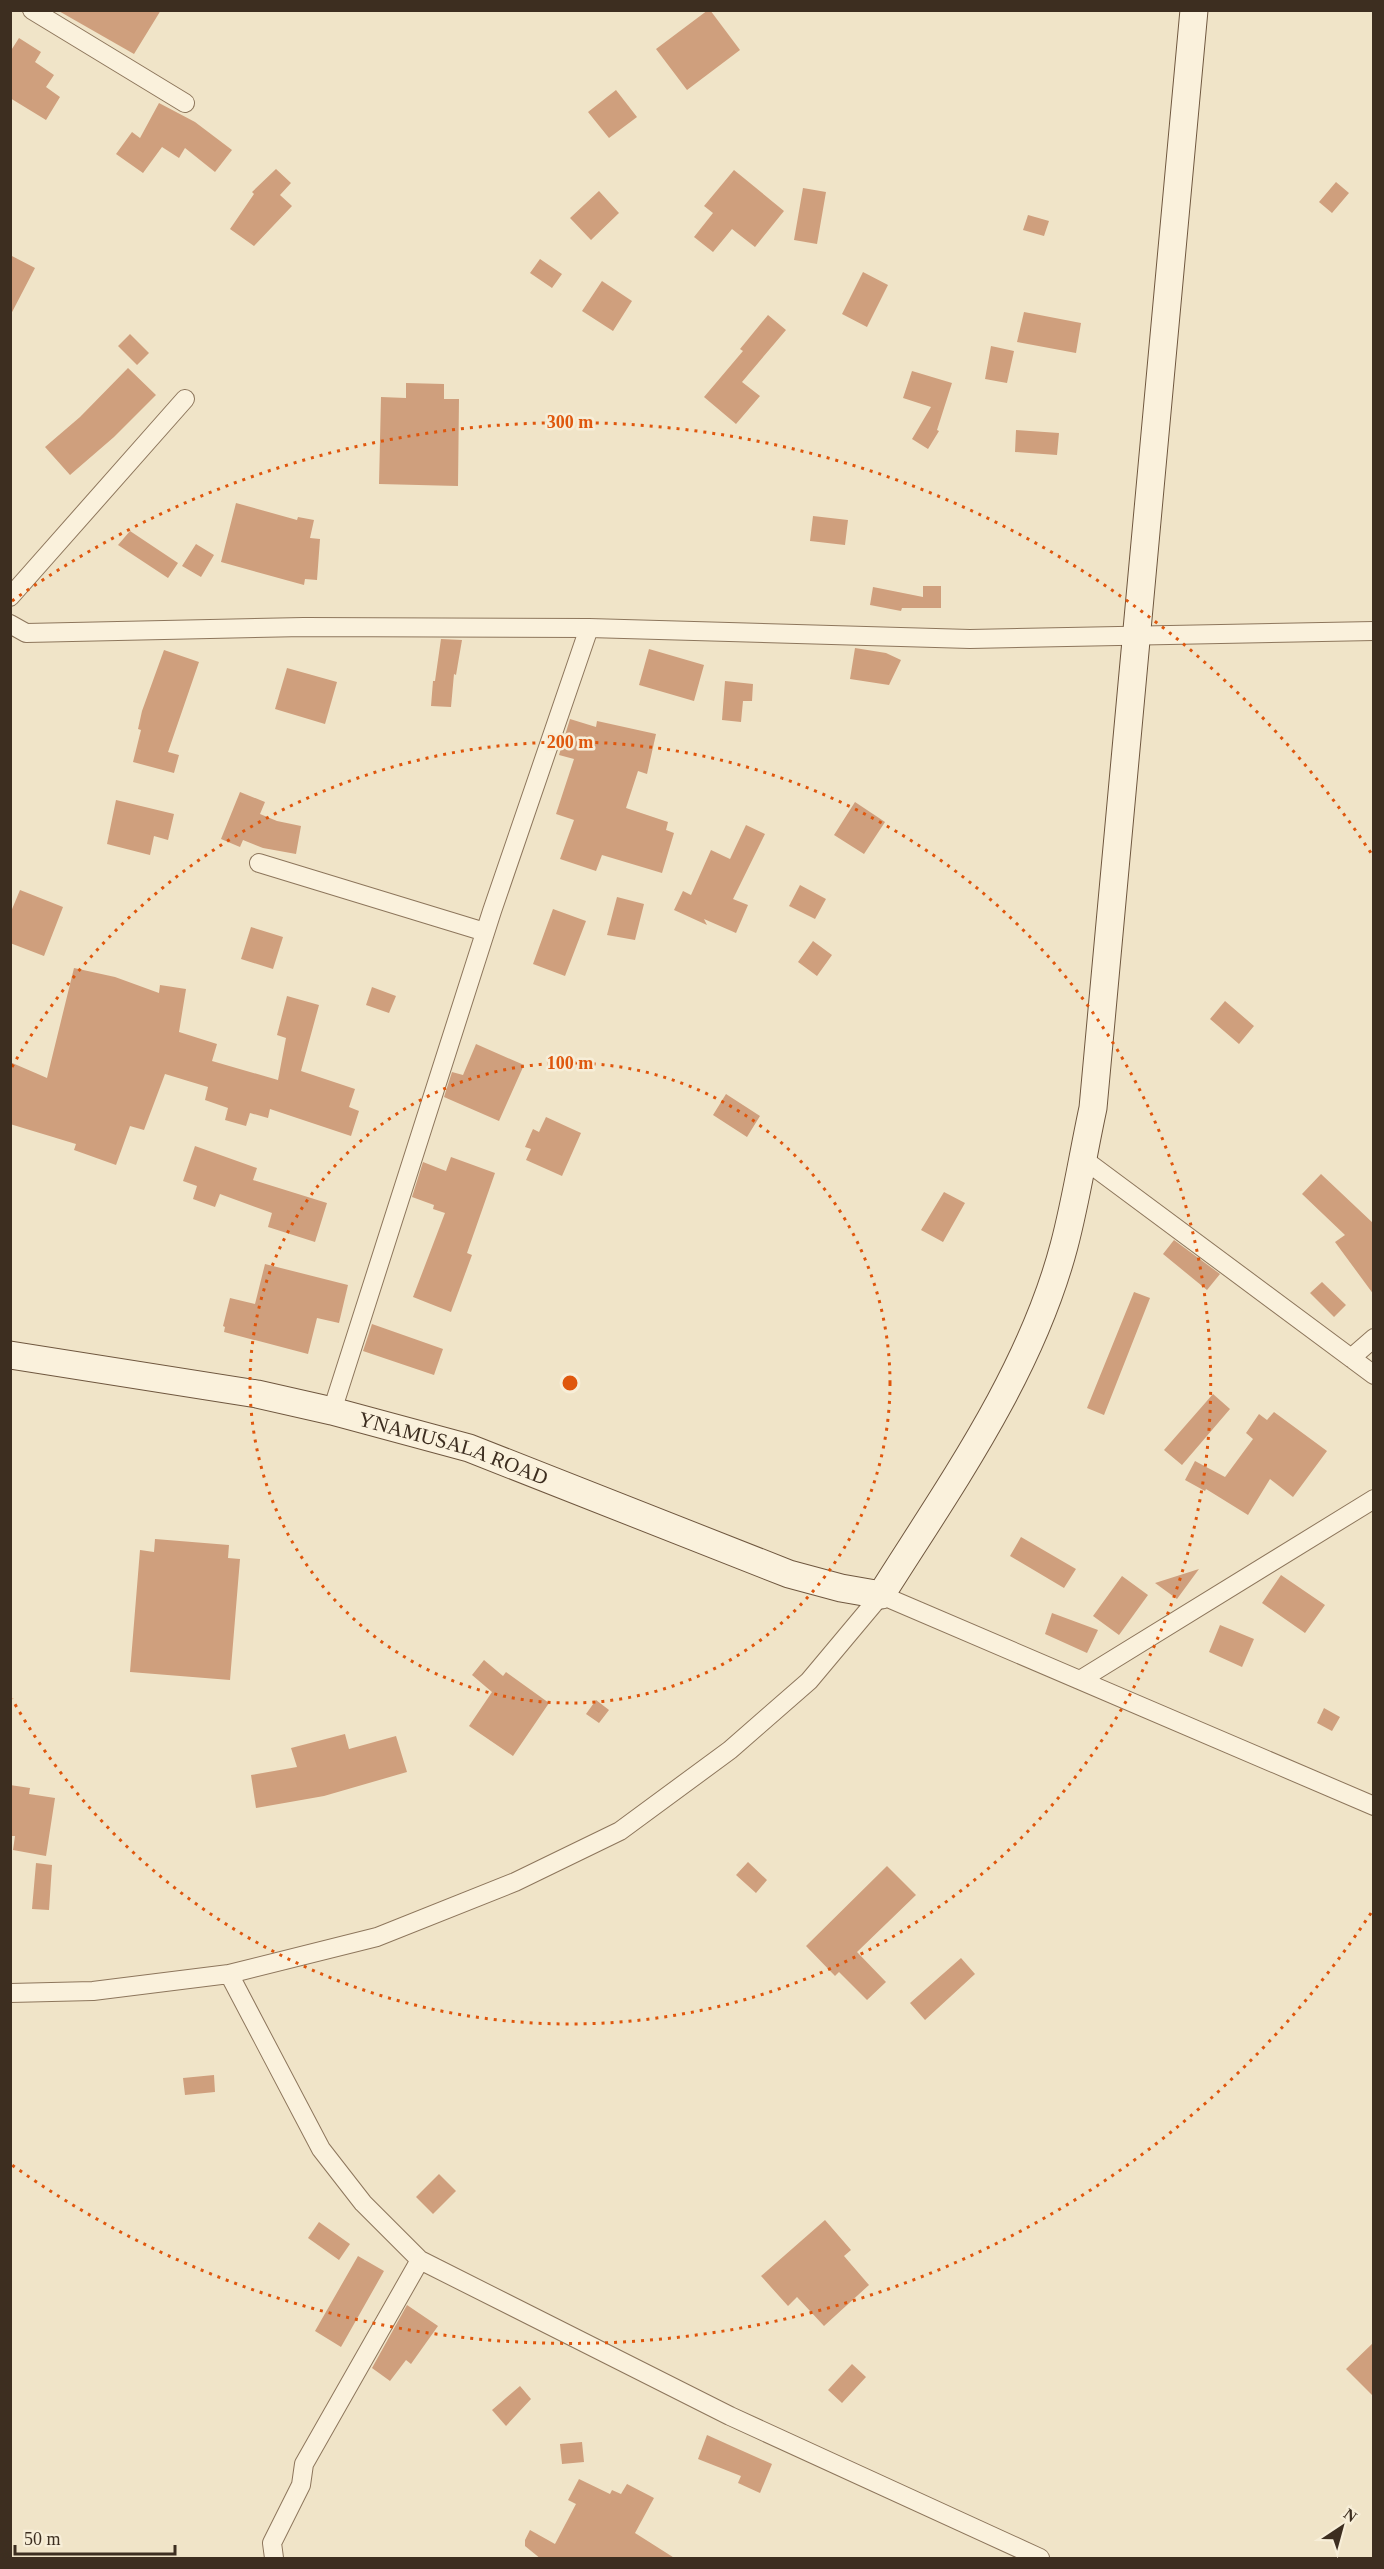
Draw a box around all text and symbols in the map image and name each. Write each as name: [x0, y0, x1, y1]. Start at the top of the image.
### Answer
text: 300 m: [547, 412, 593, 432]
text: 200 m: [547, 732, 593, 752]
text: 100 m: [547, 1053, 593, 1073]
centre of rings: [560, 1373, 580, 1393]
street label: YNAMUSALA ROAD: [356, 1407, 552, 1490]
north arrow: [1312, 2497, 1372, 2557]
text: N: [1341, 2505, 1361, 2526]
scale bar: [15, 2518, 176, 2556]
text: 50 m: [24, 2529, 61, 2549]

